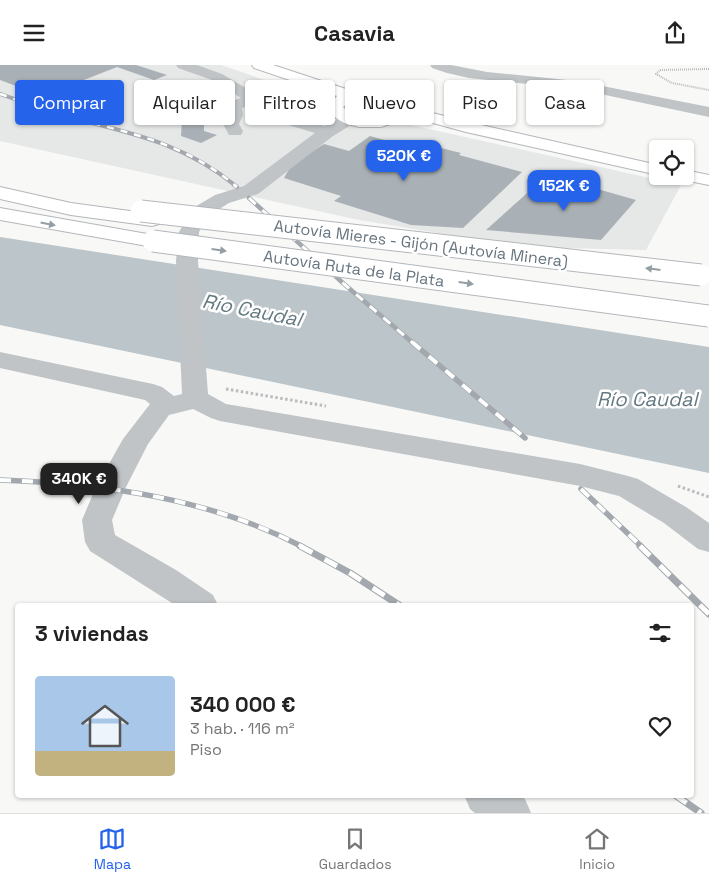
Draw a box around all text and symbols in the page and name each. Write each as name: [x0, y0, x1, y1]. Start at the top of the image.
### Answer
icon: menu: [20, 19, 48, 47]
text: Casavia: [314, 19, 395, 47]
icon: share: [661, 19, 689, 47]
chip: Comprar: [15, 80, 124, 125]
chip: Alquilar: [134, 80, 235, 125]
chip: Filtros: [245, 80, 335, 125]
chip: Nuevo: [345, 80, 434, 125]
chip: Piso: [444, 80, 516, 125]
chip: Casa: [526, 80, 604, 125]
pin: 520K €: [363, 139, 445, 182]
map controls: [649, 140, 694, 185]
button: locate: [649, 140, 694, 185]
text: 520K €: [377, 145, 431, 166]
pin: 152K €: [523, 169, 605, 212]
text: 152K €: [538, 175, 590, 196]
street label: Autovía Mieres - Gijón (Autovía Minera): [273, 215, 569, 272]
one-way arrow: [40, 220, 55, 228]
street label: Autovía Ruta de la Plata: [262, 245, 446, 292]
one-way arrow: [211, 246, 227, 254]
one-way arrow: [645, 265, 661, 273]
one-way arrow: [459, 280, 475, 288]
water label: Río Caudal: [200, 288, 306, 333]
water label: Río Caudal: [597, 386, 699, 412]
pin: 340K €: [38, 463, 120, 505]
text: 340K €: [51, 468, 107, 489]
icon: filters: [646, 619, 674, 647]
text: 3 viviendas: [35, 620, 149, 647]
text: 340 000 €: [190, 691, 295, 718]
icon: home: [75, 696, 135, 756]
icon: heart: [646, 712, 674, 740]
text: 3 hab. · 116 m²: [190, 718, 295, 739]
text: Piso: [190, 739, 222, 760]
tab: Mapa: [94, 825, 131, 873]
tab: Guardados: [319, 825, 392, 873]
tab: Inicio: [579, 825, 615, 873]

